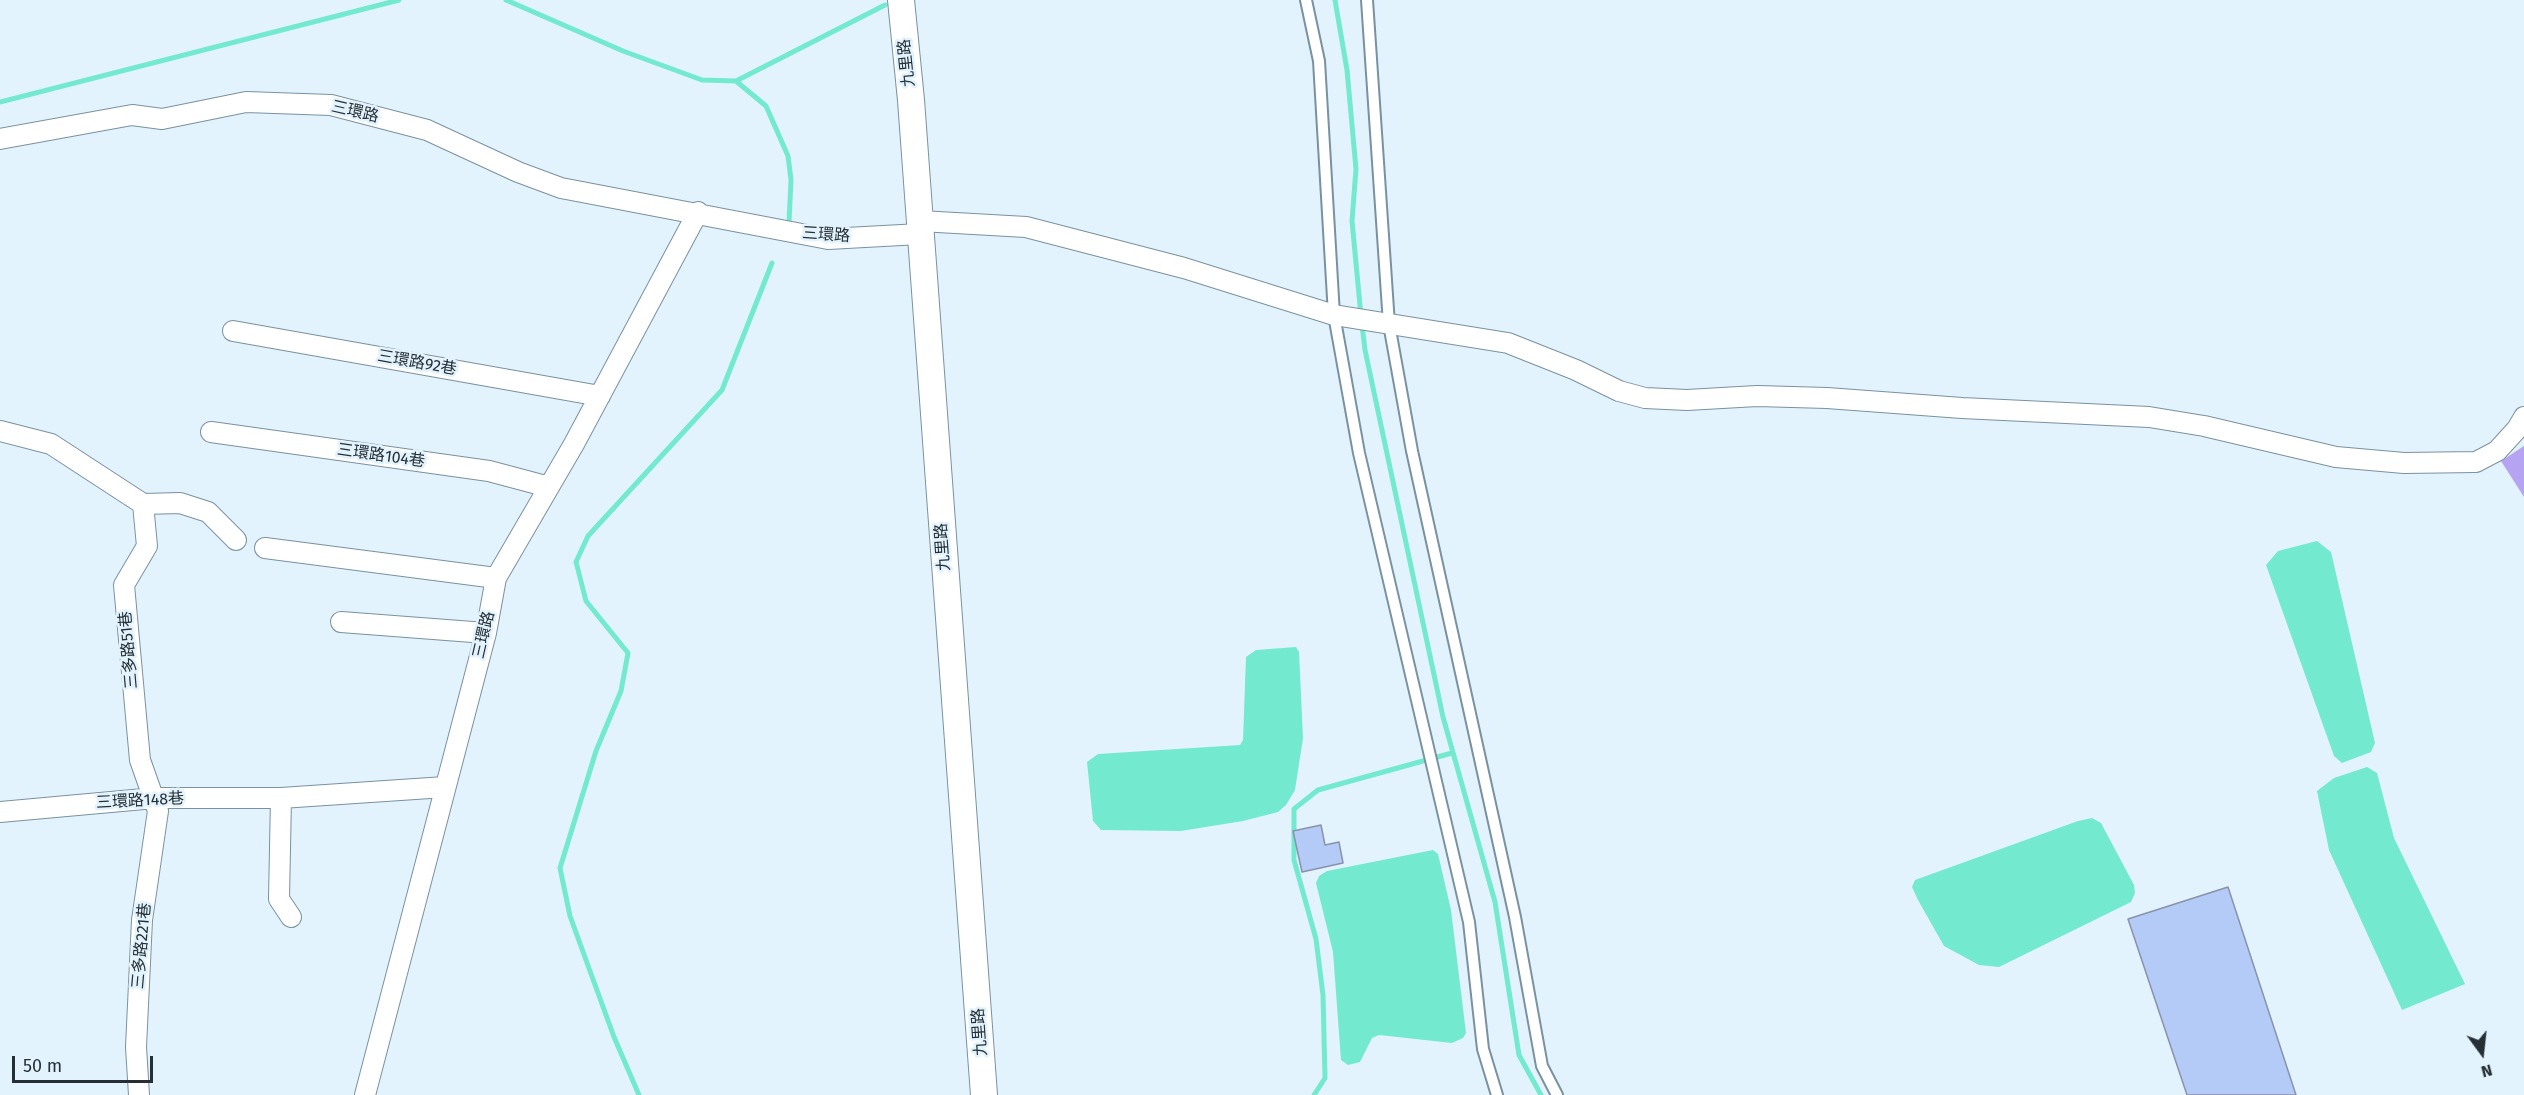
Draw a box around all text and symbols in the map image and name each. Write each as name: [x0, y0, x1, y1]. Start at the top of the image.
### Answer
street label: 九里路: [895, 38, 919, 88]
street label: 三環路: [329, 97, 381, 127]
street label: 三環路: [801, 224, 851, 246]
street label: 三環路92巷: [376, 347, 458, 379]
street label: 三環路104巷: [336, 440, 426, 472]
street label: 九里路: [932, 522, 954, 572]
street label: 三環路: [469, 609, 499, 661]
street label: 三多路51巷: [116, 610, 142, 690]
street label: 三環路148巷: [95, 789, 185, 813]
street label: 三多路221巷: [129, 902, 155, 990]
street label: 九里路: [969, 1007, 991, 1057]
north arrow: [2452, 1023, 2512, 1083]
scale bar: [15, 1044, 156, 1082]
text: 50 m: [23, 1055, 62, 1077]
text: N: [2479, 1060, 2494, 1081]

